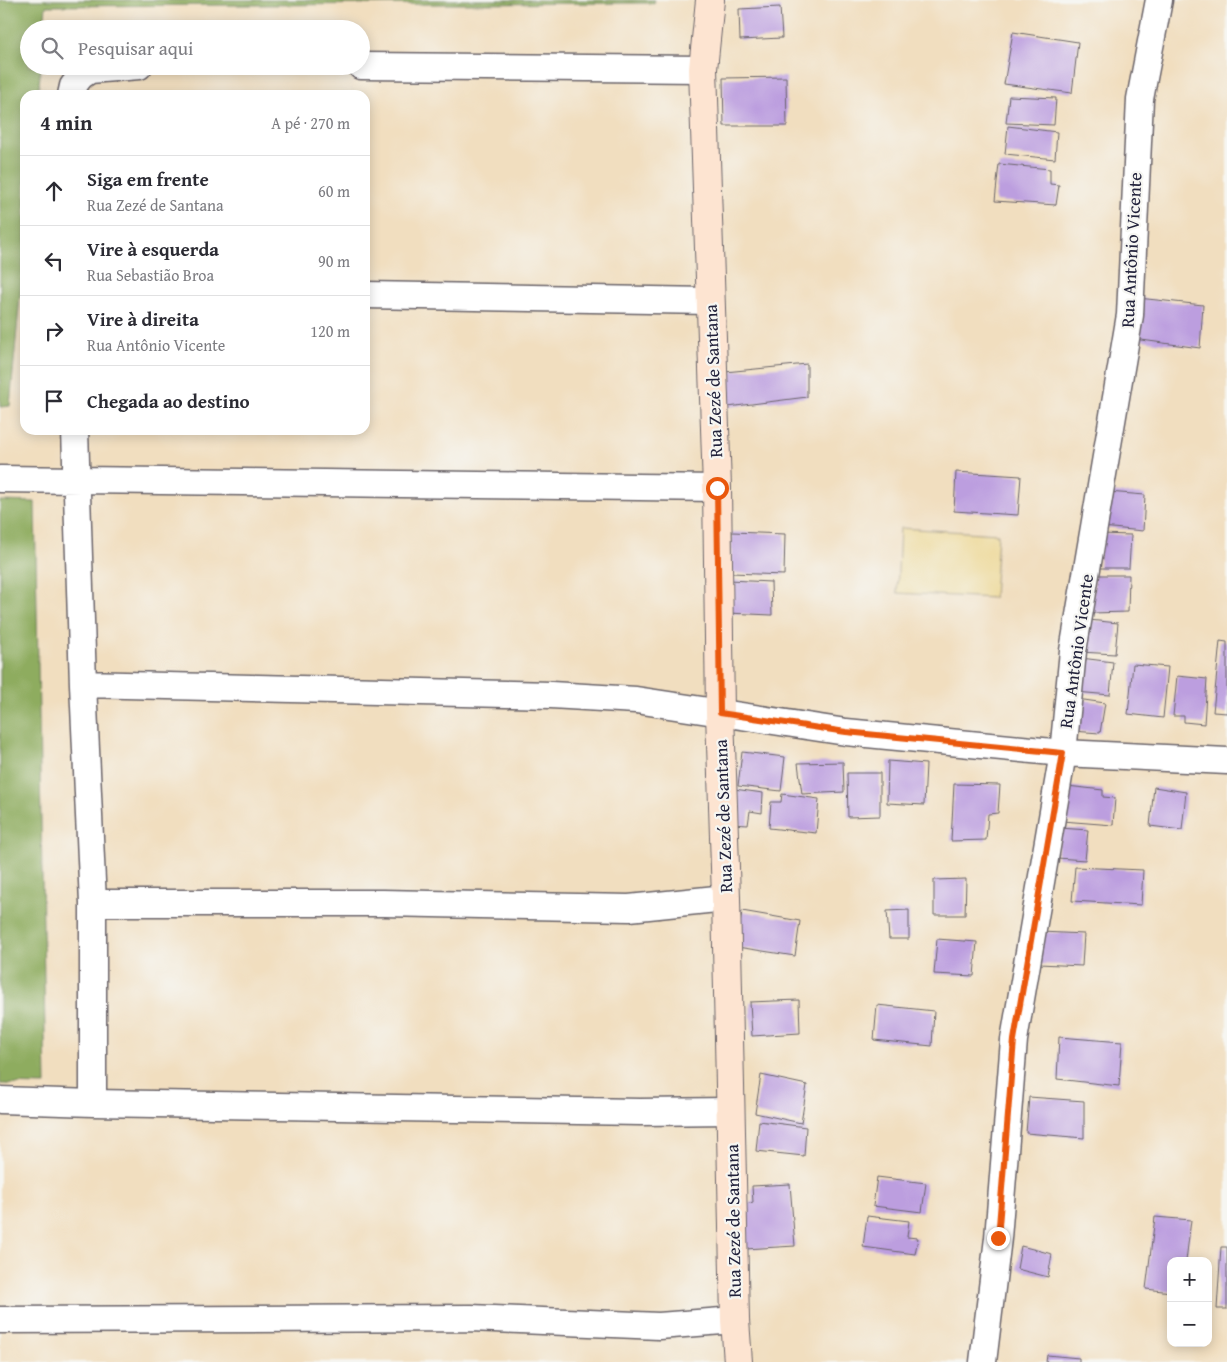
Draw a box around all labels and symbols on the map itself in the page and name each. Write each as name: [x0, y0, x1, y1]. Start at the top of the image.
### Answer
street label: Rua Antônio Vicente: [1113, 172, 1149, 328]
street label: Rua Zezé de Santana: [697, 303, 729, 458]
route start: [706, 477, 729, 500]
street label: Rua Antônio Vicente: [1052, 572, 1100, 730]
street label: Rua Zezé de Santana: [707, 738, 739, 893]
street label: Rua Zezé de Santana: [718, 1143, 748, 1298]
route end: [987, 1227, 1010, 1250]

